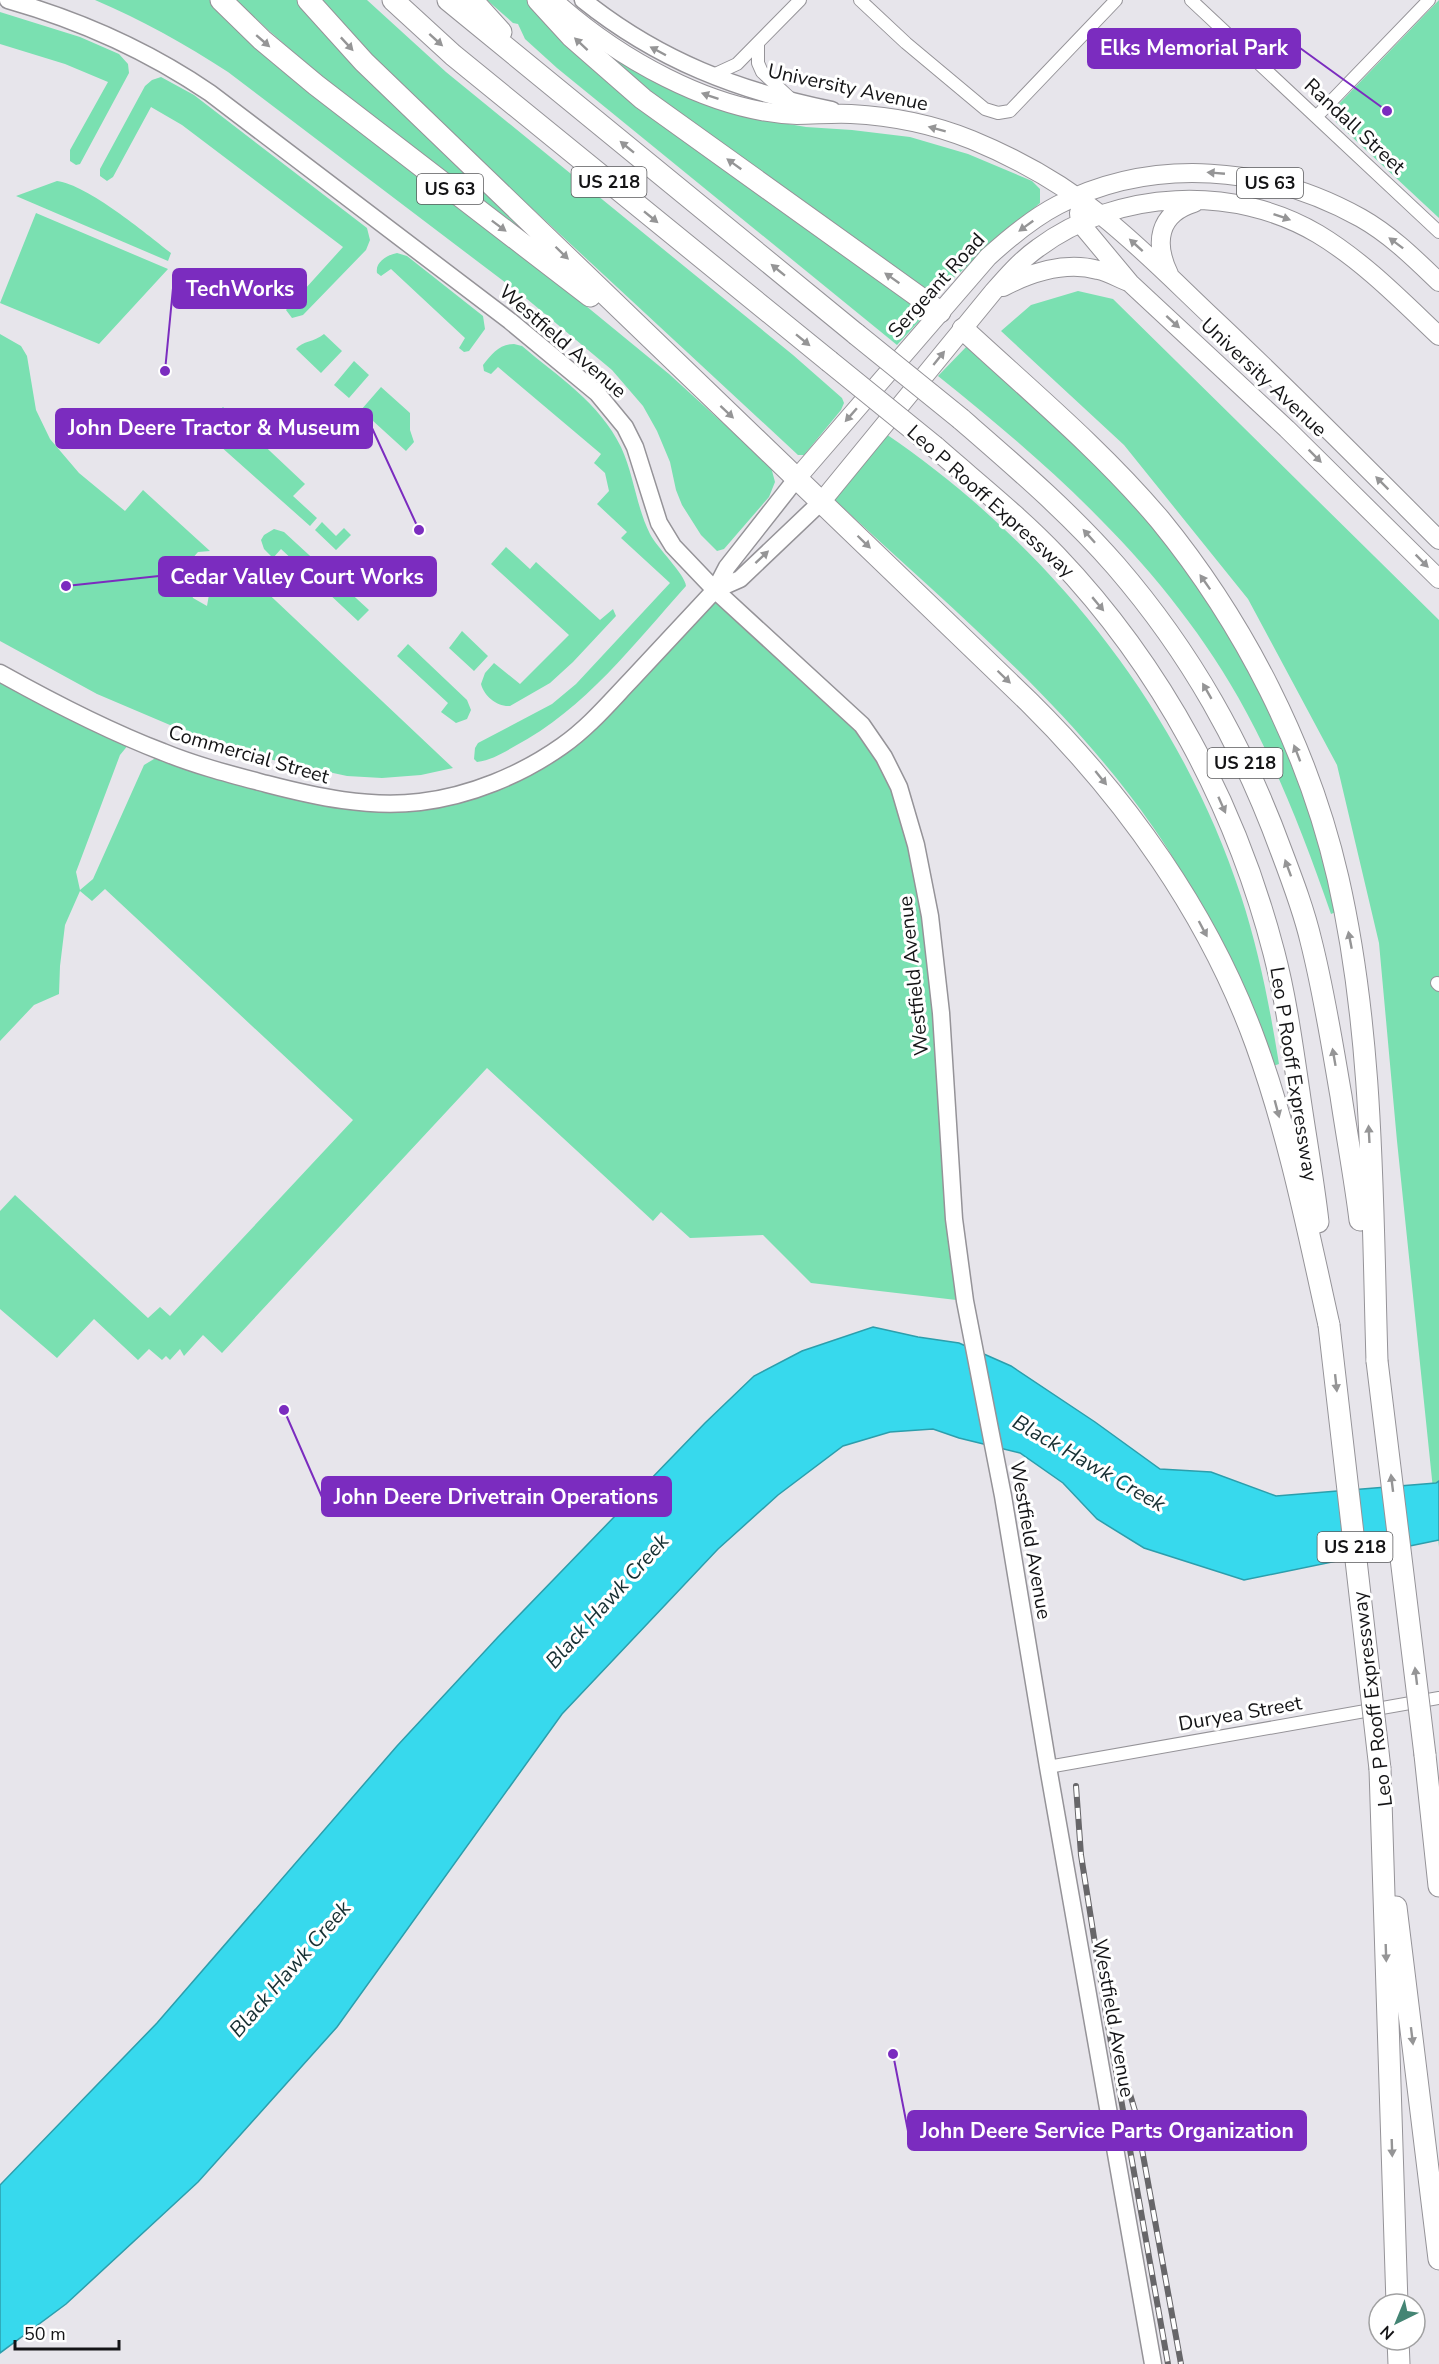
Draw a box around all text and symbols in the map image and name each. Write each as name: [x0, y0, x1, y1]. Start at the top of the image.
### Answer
callout: Elks Memorial Park: [1088, 29, 1300, 68]
one-way arrow: [428, 33, 443, 46]
one-way arrow: [255, 34, 270, 47]
text: Elks Memorial Park: [1100, 34, 1289, 62]
one-way arrow: [340, 36, 354, 51]
one-way arrow: [573, 37, 588, 51]
one-way arrow: [649, 46, 666, 56]
street label: University Avenue: [765, 57, 931, 118]
street label: Randall Street: [1298, 72, 1412, 181]
one-way arrow: [701, 90, 719, 100]
one-way arrow: [927, 124, 945, 133]
one-way arrow: [619, 141, 635, 154]
one-way arrow: [726, 159, 741, 171]
road number: US 218: [572, 167, 646, 197]
one-way arrow: [1207, 168, 1226, 178]
road number: US 63: [1237, 168, 1303, 198]
road number: US 63: [417, 174, 483, 204]
one-way arrow: [644, 210, 659, 222]
one-way arrow: [1273, 212, 1291, 222]
one-way arrow: [491, 220, 507, 232]
one-way arrow: [1018, 220, 1034, 232]
street label: Sergeant Road: [882, 227, 991, 344]
one-way arrow: [1388, 237, 1403, 249]
one-way arrow: [1129, 239, 1143, 253]
one-way arrow: [555, 245, 569, 259]
one-way arrow: [770, 264, 786, 277]
callout: TechWorks: [173, 269, 306, 308]
one-way arrow: [885, 272, 901, 284]
text: TechWorks: [186, 275, 294, 303]
street label: Westfield Avenue: [493, 279, 632, 404]
street label: University Avenue: [1195, 312, 1333, 443]
one-way arrow: [1165, 315, 1180, 328]
one-way arrow: [795, 333, 811, 346]
one-way arrow: [932, 351, 944, 366]
one-way arrow: [720, 405, 735, 419]
one-way arrow: [844, 408, 858, 423]
callout: John Deere Tractor & Museum: [56, 409, 372, 448]
text: John Deere Tractor & Museum: [67, 414, 360, 442]
street label: Leo P Rooff Expressway: [901, 419, 1081, 584]
one-way arrow: [1307, 448, 1321, 462]
one-way arrow: [1376, 476, 1390, 490]
one-way arrow: [1083, 529, 1096, 544]
one-way arrow: [856, 534, 870, 548]
one-way arrow: [755, 551, 769, 565]
one-way arrow: [1414, 554, 1428, 568]
callout: Cedar Valley Court Works: [159, 557, 436, 596]
text: Cedar Valley Court Works: [170, 563, 424, 591]
one-way arrow: [1199, 574, 1211, 590]
one-way arrow: [1091, 596, 1104, 612]
one-way arrow: [996, 670, 1010, 684]
one-way arrow: [1202, 682, 1212, 699]
street label: Commercial Street: [165, 719, 333, 791]
one-way arrow: [1292, 744, 1302, 762]
road number: US 218: [1208, 748, 1282, 778]
one-way arrow: [1094, 771, 1107, 786]
one-way arrow: [1217, 796, 1226, 813]
one-way arrow: [1282, 859, 1292, 877]
street label: Westfield Avenue: [892, 895, 935, 1057]
one-way arrow: [1198, 921, 1208, 938]
one-way arrow: [1345, 931, 1354, 950]
street label: Leo P Rooff Expressway: [1263, 965, 1324, 1184]
one-way arrow: [1329, 1047, 1338, 1066]
one-way arrow: [1273, 1100, 1282, 1118]
one-way arrow: [1364, 1125, 1373, 1144]
one-way arrow: [1331, 1374, 1341, 1393]
water label: Black Hawk Creek: [1007, 1408, 1171, 1518]
street label: Westfield Avenue: [1003, 1459, 1058, 1621]
one-way arrow: [1387, 1473, 1397, 1492]
callout: John Deere Drivetrain Operations: [322, 1477, 671, 1516]
text: John Deere Drivetrain Operations: [333, 1483, 658, 1511]
water label: Black Hawk Creek: [539, 1527, 675, 1674]
road number: US 218: [1318, 1532, 1392, 1562]
street label: Leo P Rooff Expressway: [1346, 1589, 1399, 1808]
one-way arrow: [1411, 1667, 1420, 1686]
street label: Duryea Street: [1176, 1689, 1305, 1738]
water label: Black Hawk Creek: [223, 1895, 357, 2043]
street label: Westfield Avenue: [1086, 1937, 1141, 2099]
one-way arrow: [1381, 1944, 1390, 1963]
one-way arrow: [1407, 2026, 1417, 2045]
callout: John Deere Service Parts Organization: [908, 2111, 1306, 2150]
text: John Deere Service Parts Organization: [919, 2117, 1294, 2145]
one-way arrow: [1387, 2139, 1396, 2158]
north arrow: [1367, 2292, 1427, 2352]
scale bar: [15, 2313, 118, 2351]
text: N: [1376, 2320, 1399, 2344]
text: 50 m: [24, 2322, 66, 2346]

